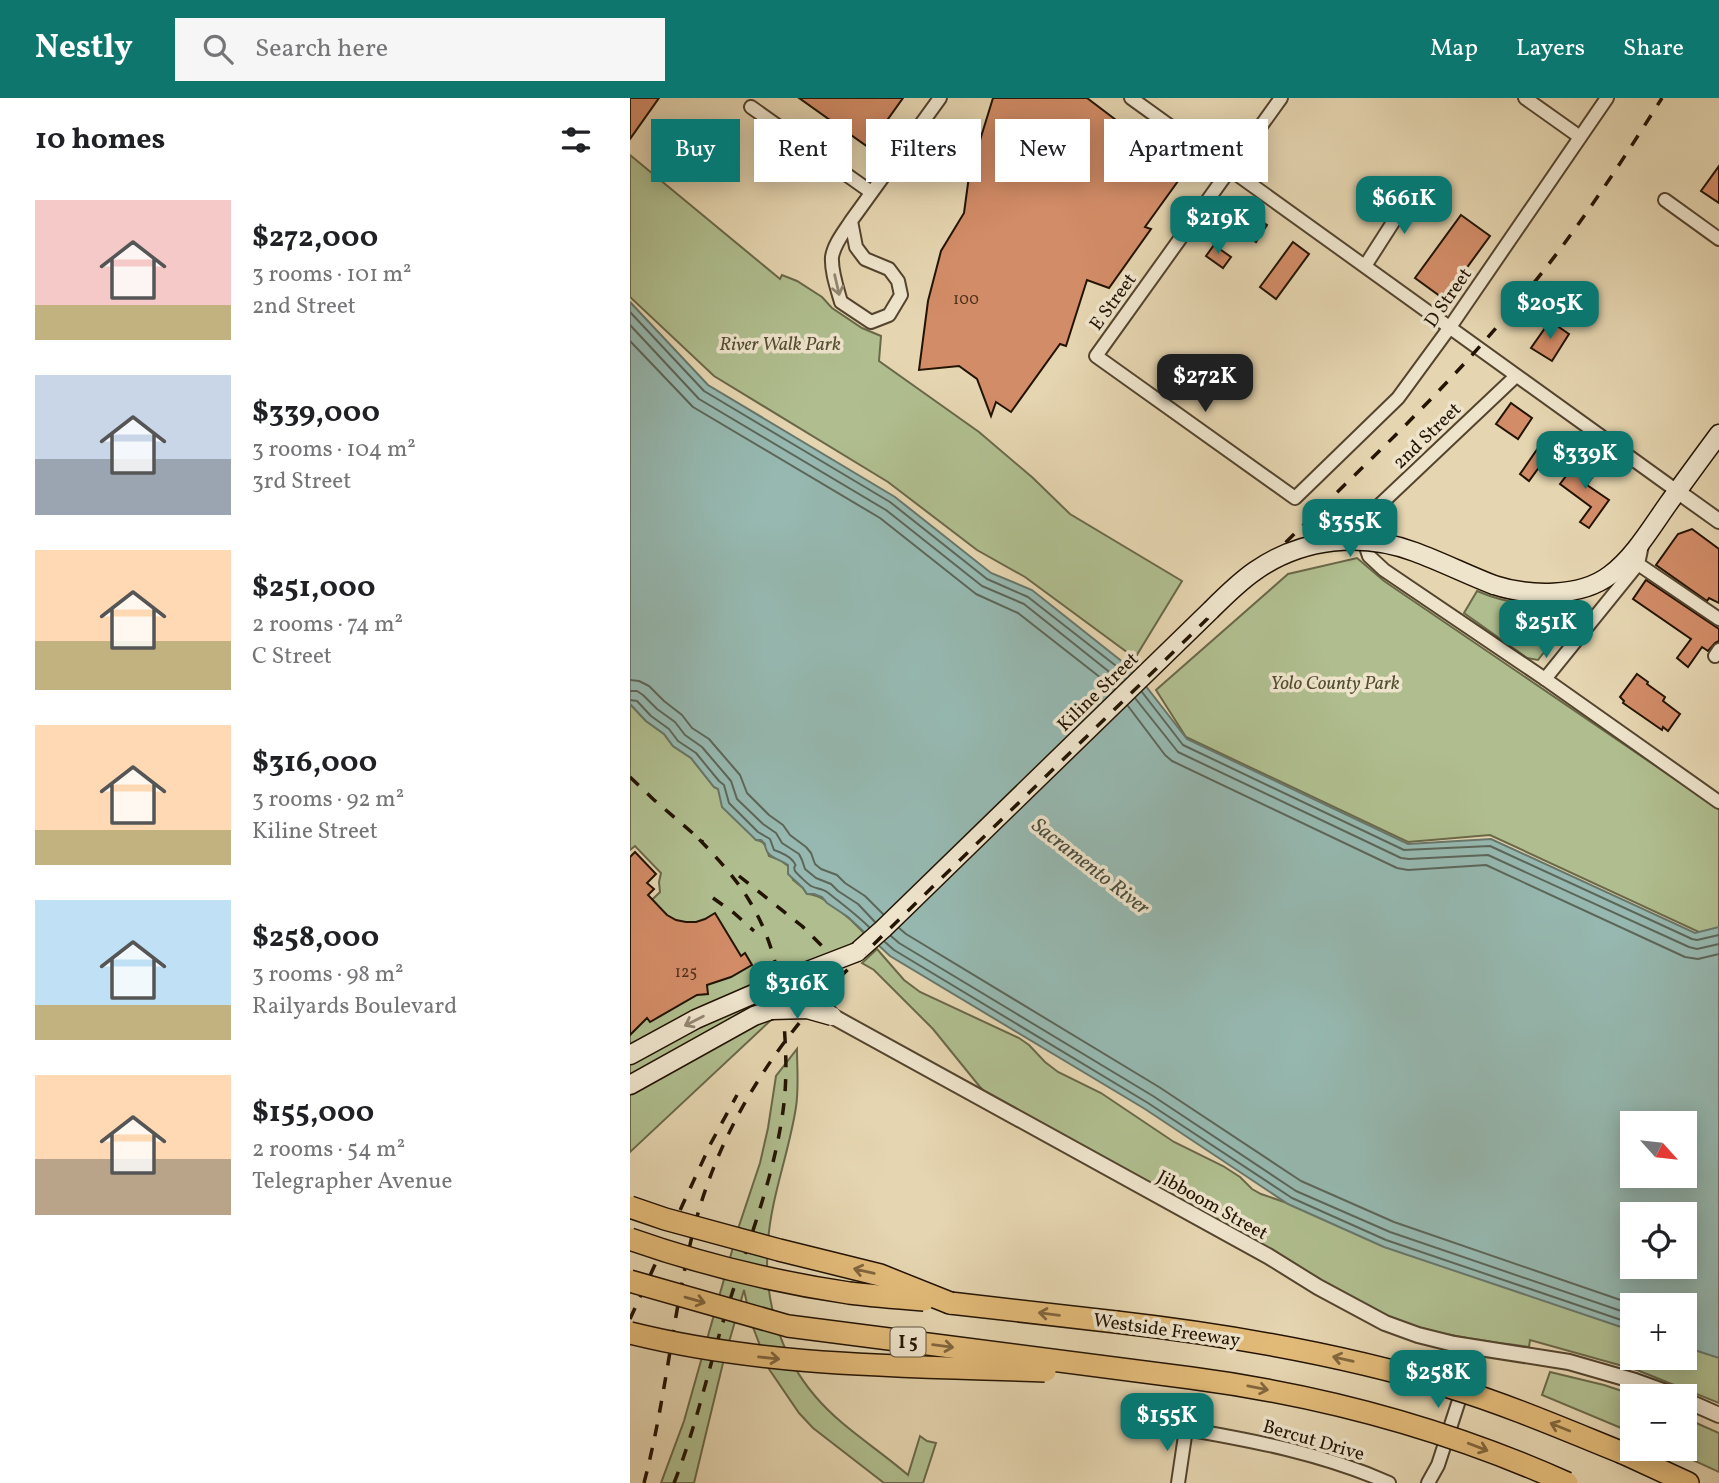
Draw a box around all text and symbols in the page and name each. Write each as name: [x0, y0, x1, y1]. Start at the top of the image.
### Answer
search box: [175, 18, 665, 81]
text: Nestly: [35, 26, 133, 72]
icon: search: [199, 30, 237, 68]
text: Search here: [255, 31, 388, 67]
text: Map: [1430, 32, 1478, 66]
text: Layers: [1516, 32, 1585, 66]
text: Share: [1623, 32, 1684, 66]
text: 10 homes: [35, 119, 165, 161]
chip: Buy: [651, 119, 740, 182]
chip: Rent: [754, 119, 852, 182]
chip: Filters: [866, 119, 981, 182]
chip: New: [995, 119, 1090, 182]
chip: Apartment: [1104, 119, 1268, 182]
icon: filters: [557, 121, 595, 159]
pin: $661K: [1355, 176, 1453, 236]
text: $661K: [1372, 183, 1436, 215]
pin: $219K: [1169, 197, 1267, 256]
text: $219K: [1186, 203, 1250, 235]
text: $272,000: [252, 217, 378, 259]
icon: home: [91, 228, 175, 312]
text: 3 rooms · 101 m²: [252, 259, 412, 291]
street label: D Street: [1419, 263, 1479, 333]
street label: E Street: [1084, 268, 1143, 336]
one-way arrow: [831, 273, 844, 295]
pin: $205K: [1501, 282, 1599, 341]
text: $205K: [1517, 288, 1583, 320]
house number: 100: [953, 289, 979, 311]
text: 2nd Street: [252, 291, 356, 323]
park label: River Walk Park: [719, 332, 841, 358]
pin: $272K: [1156, 354, 1254, 414]
text: $272K: [1173, 361, 1237, 393]
text: $339,000: [252, 392, 380, 434]
street label: 2nd Street: [1387, 397, 1468, 476]
icon: home: [91, 403, 175, 487]
pin: $339K: [1536, 432, 1634, 491]
text: 3 rooms · 104 m²: [252, 434, 416, 466]
text: $339K: [1552, 438, 1618, 470]
text: 3rd Street: [252, 466, 351, 498]
pin: $355K: [1301, 500, 1399, 559]
text: $355K: [1318, 506, 1382, 538]
text: $251,000: [252, 567, 376, 609]
icon: home: [91, 578, 175, 662]
pin: $251K: [1497, 601, 1595, 660]
text: $251K: [1515, 607, 1577, 639]
text: 2 rooms · 74 m²: [252, 609, 403, 641]
text: C Street: [252, 641, 332, 673]
street label: Kiline Street: [1052, 647, 1145, 738]
park label: Yolo County Park: [1270, 671, 1400, 697]
text: $316,000: [252, 742, 377, 784]
icon: home: [91, 753, 175, 837]
text: 3 rooms · 92 m²: [252, 784, 404, 816]
water label: Sacramento River: [1025, 812, 1155, 923]
text: Kiline Street: [252, 816, 378, 848]
text: $258,000: [252, 917, 379, 959]
icon: home: [91, 928, 175, 1012]
text: 3 rooms · 98 m²: [252, 959, 404, 991]
house number: 125: [675, 962, 697, 984]
pin: $316K: [748, 962, 846, 1021]
text: $316K: [765, 968, 829, 1000]
text: Railyards Boulevard: [252, 991, 457, 1023]
one-way arrow: [684, 1014, 705, 1028]
text: $155,000: [252, 1092, 374, 1134]
icon: home: [91, 1103, 175, 1187]
north arrow: [1620, 1111, 1698, 1188]
map controls: [1620, 1111, 1697, 1461]
text: 2 rooms · 54 m²: [252, 1134, 405, 1166]
street label: Jibboom Street: [1152, 1165, 1272, 1247]
text: Telegrapher Avenue: [252, 1166, 452, 1198]
button: locate: [1620, 1202, 1697, 1279]
one-way arrow: [853, 1263, 875, 1276]
button: +: [1620, 1293, 1697, 1370]
one-way arrow: [684, 1295, 706, 1308]
one-way arrow: [1038, 1308, 1060, 1321]
street label: Westside Freeway: [1091, 1308, 1242, 1354]
road number: I 5: [890, 1328, 926, 1357]
one-way arrow: [931, 1340, 953, 1353]
pin: $258K: [1389, 1350, 1487, 1410]
one-way arrow: [758, 1351, 780, 1364]
one-way arrow: [1332, 1352, 1355, 1366]
text: $258K: [1405, 1357, 1471, 1389]
one-way arrow: [1246, 1382, 1269, 1395]
button: −: [1620, 1384, 1697, 1461]
pin: $155K: [1118, 1394, 1216, 1453]
text: $155K: [1137, 1400, 1197, 1432]
street label: Bercut Drive: [1259, 1414, 1367, 1468]
one-way arrow: [1549, 1420, 1571, 1433]
one-way arrow: [1466, 1442, 1488, 1455]

